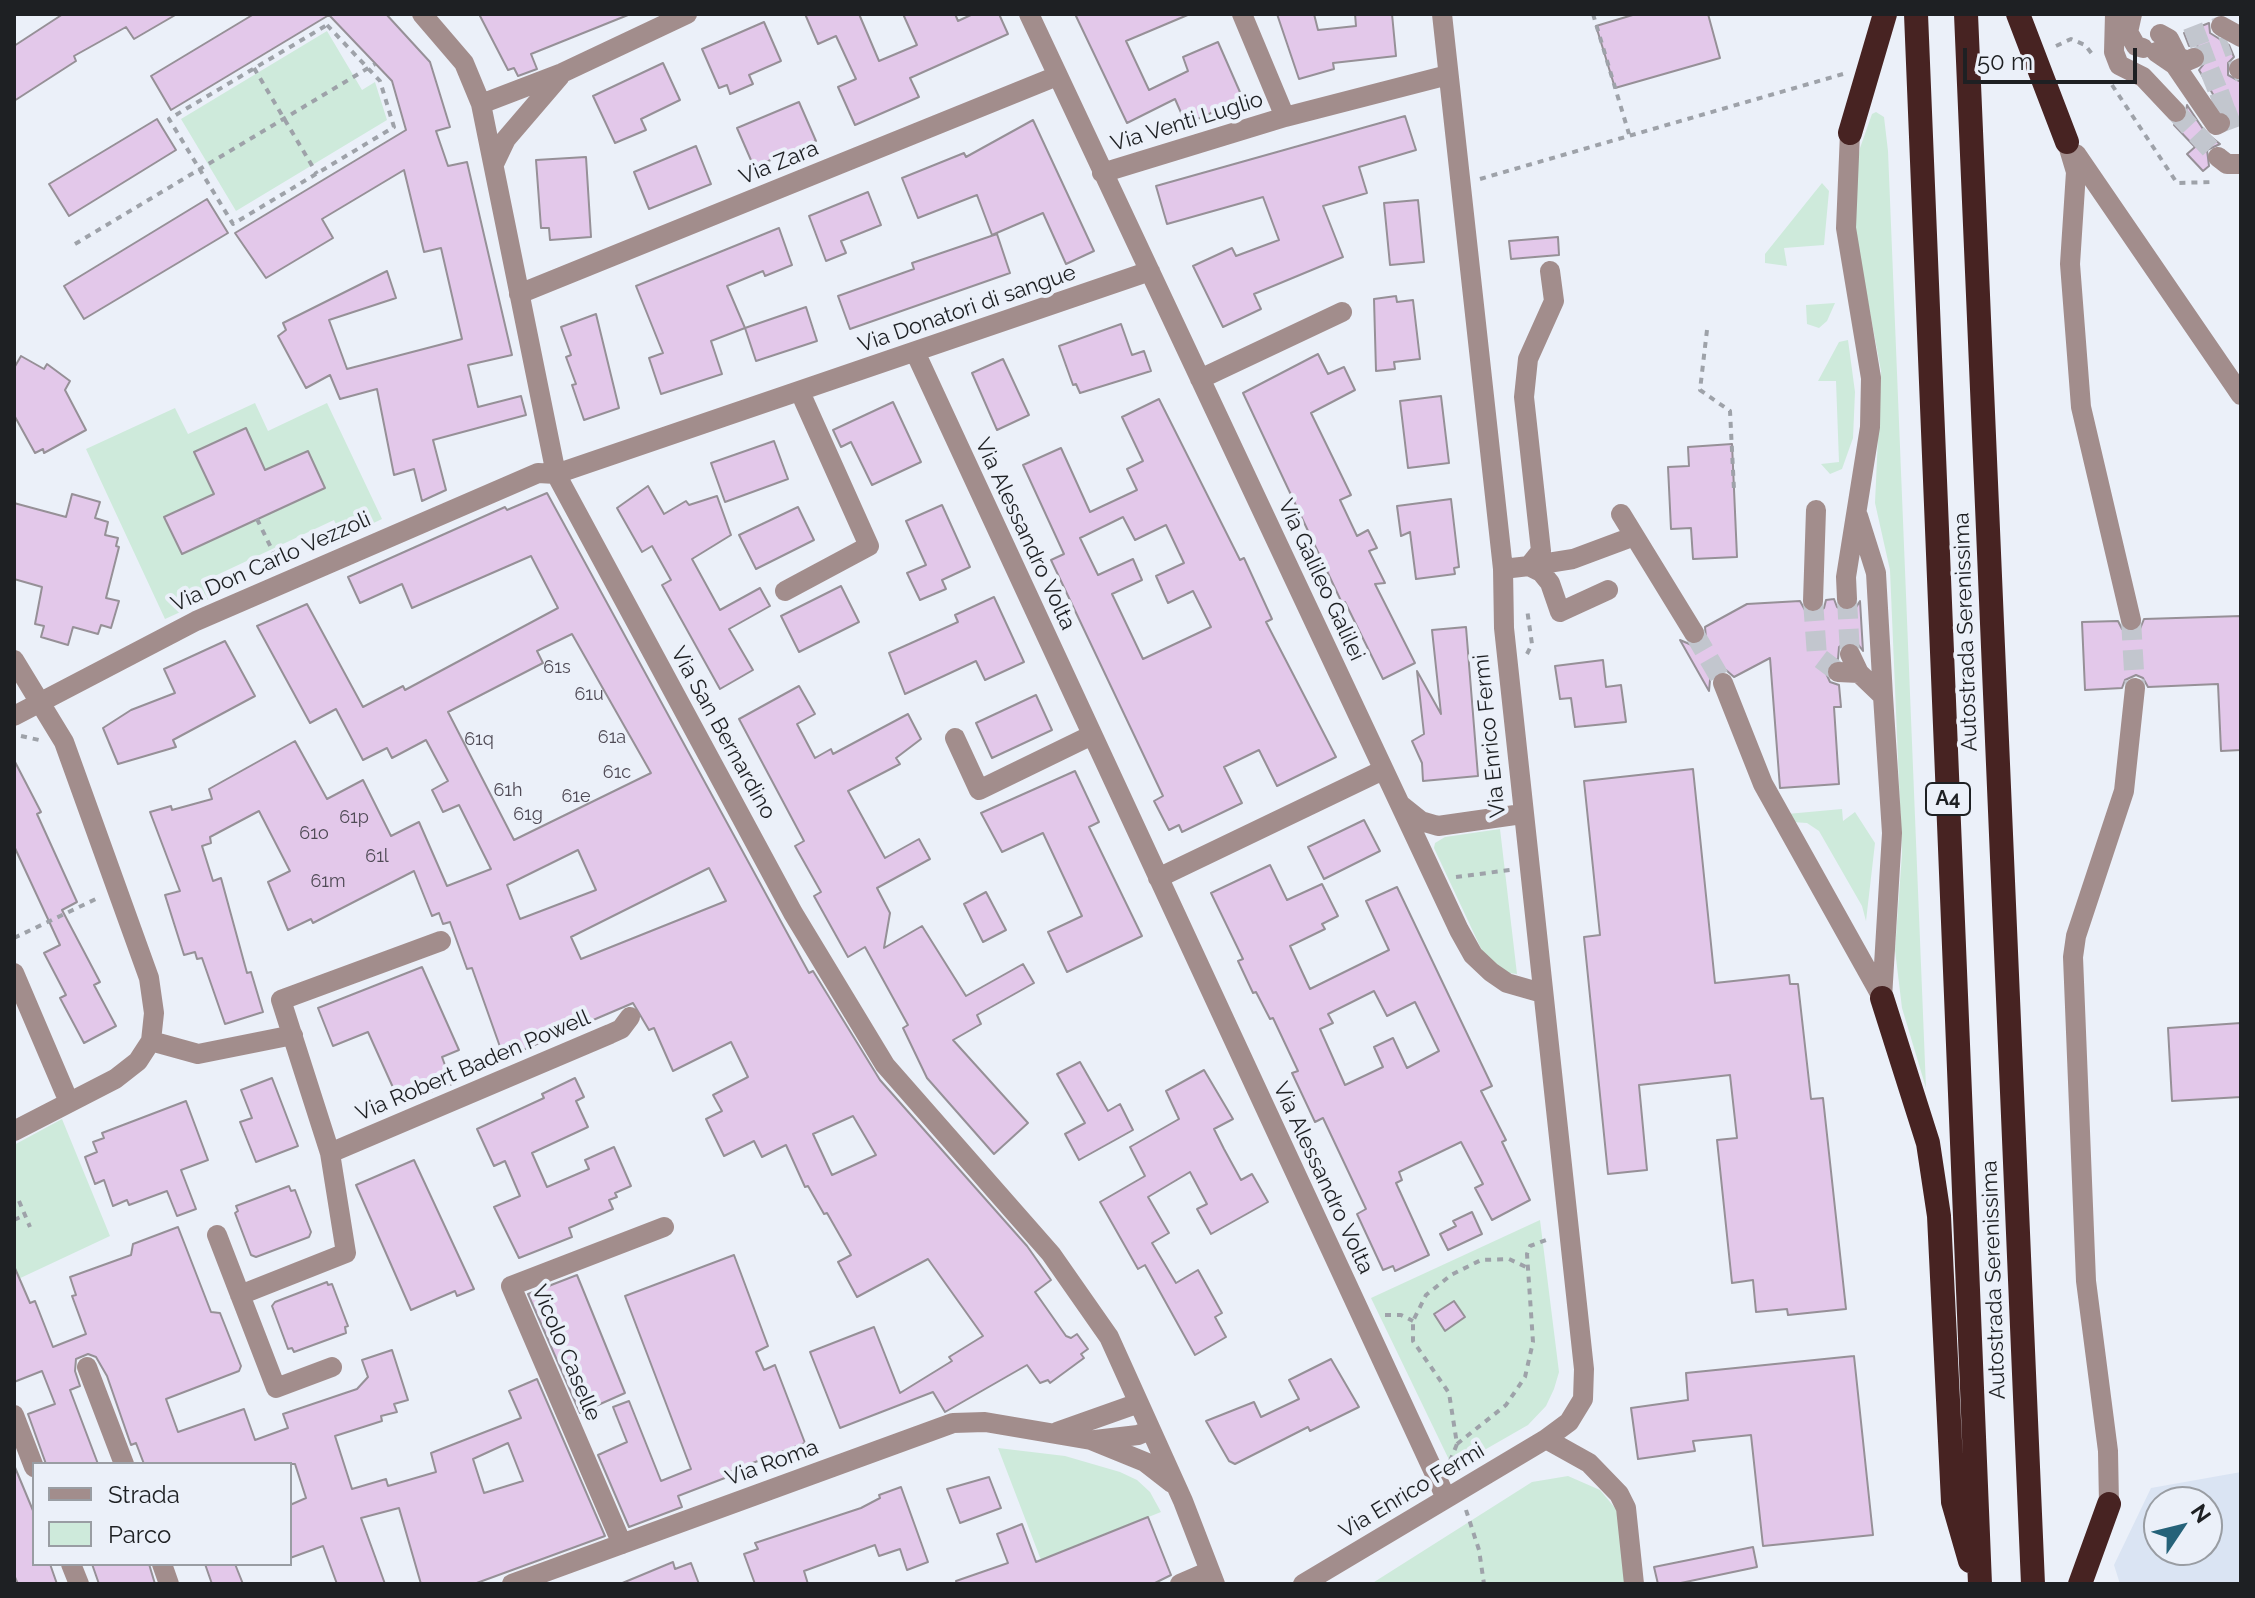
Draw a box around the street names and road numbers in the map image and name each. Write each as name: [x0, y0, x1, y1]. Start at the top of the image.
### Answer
street label: Via Venti Luglio: [1108, 86, 1266, 158]
street label: Via Zara: [736, 135, 822, 191]
street label: Via Donatori di sangue: [855, 259, 1079, 359]
street label: Via Alessandro Volta: [969, 434, 1081, 634]
street label: Via Galileo Galilei: [1272, 495, 1370, 665]
street label: Via Don Carlo Vezzoli: [167, 506, 375, 618]
street label: Autostrada Serenissima: [1949, 512, 1983, 752]
street label: Via San Bernardino: [665, 642, 781, 824]
street label: Via Enrico Fermi: [1468, 653, 1512, 819]
road number: A4: [1926, 783, 1970, 815]
street label: Via Robert Baden Powell: [352, 1005, 594, 1127]
street label: Via Alessandro Volta: [1267, 1078, 1379, 1278]
street label: Autostrada Serenissima: [1977, 1160, 2011, 1400]
street label: Vicolo Caselle: [526, 1281, 606, 1425]
street label: Via Roma: [722, 1434, 822, 1492]
street label: Via Enrico Fermi: [1335, 1437, 1489, 1545]

